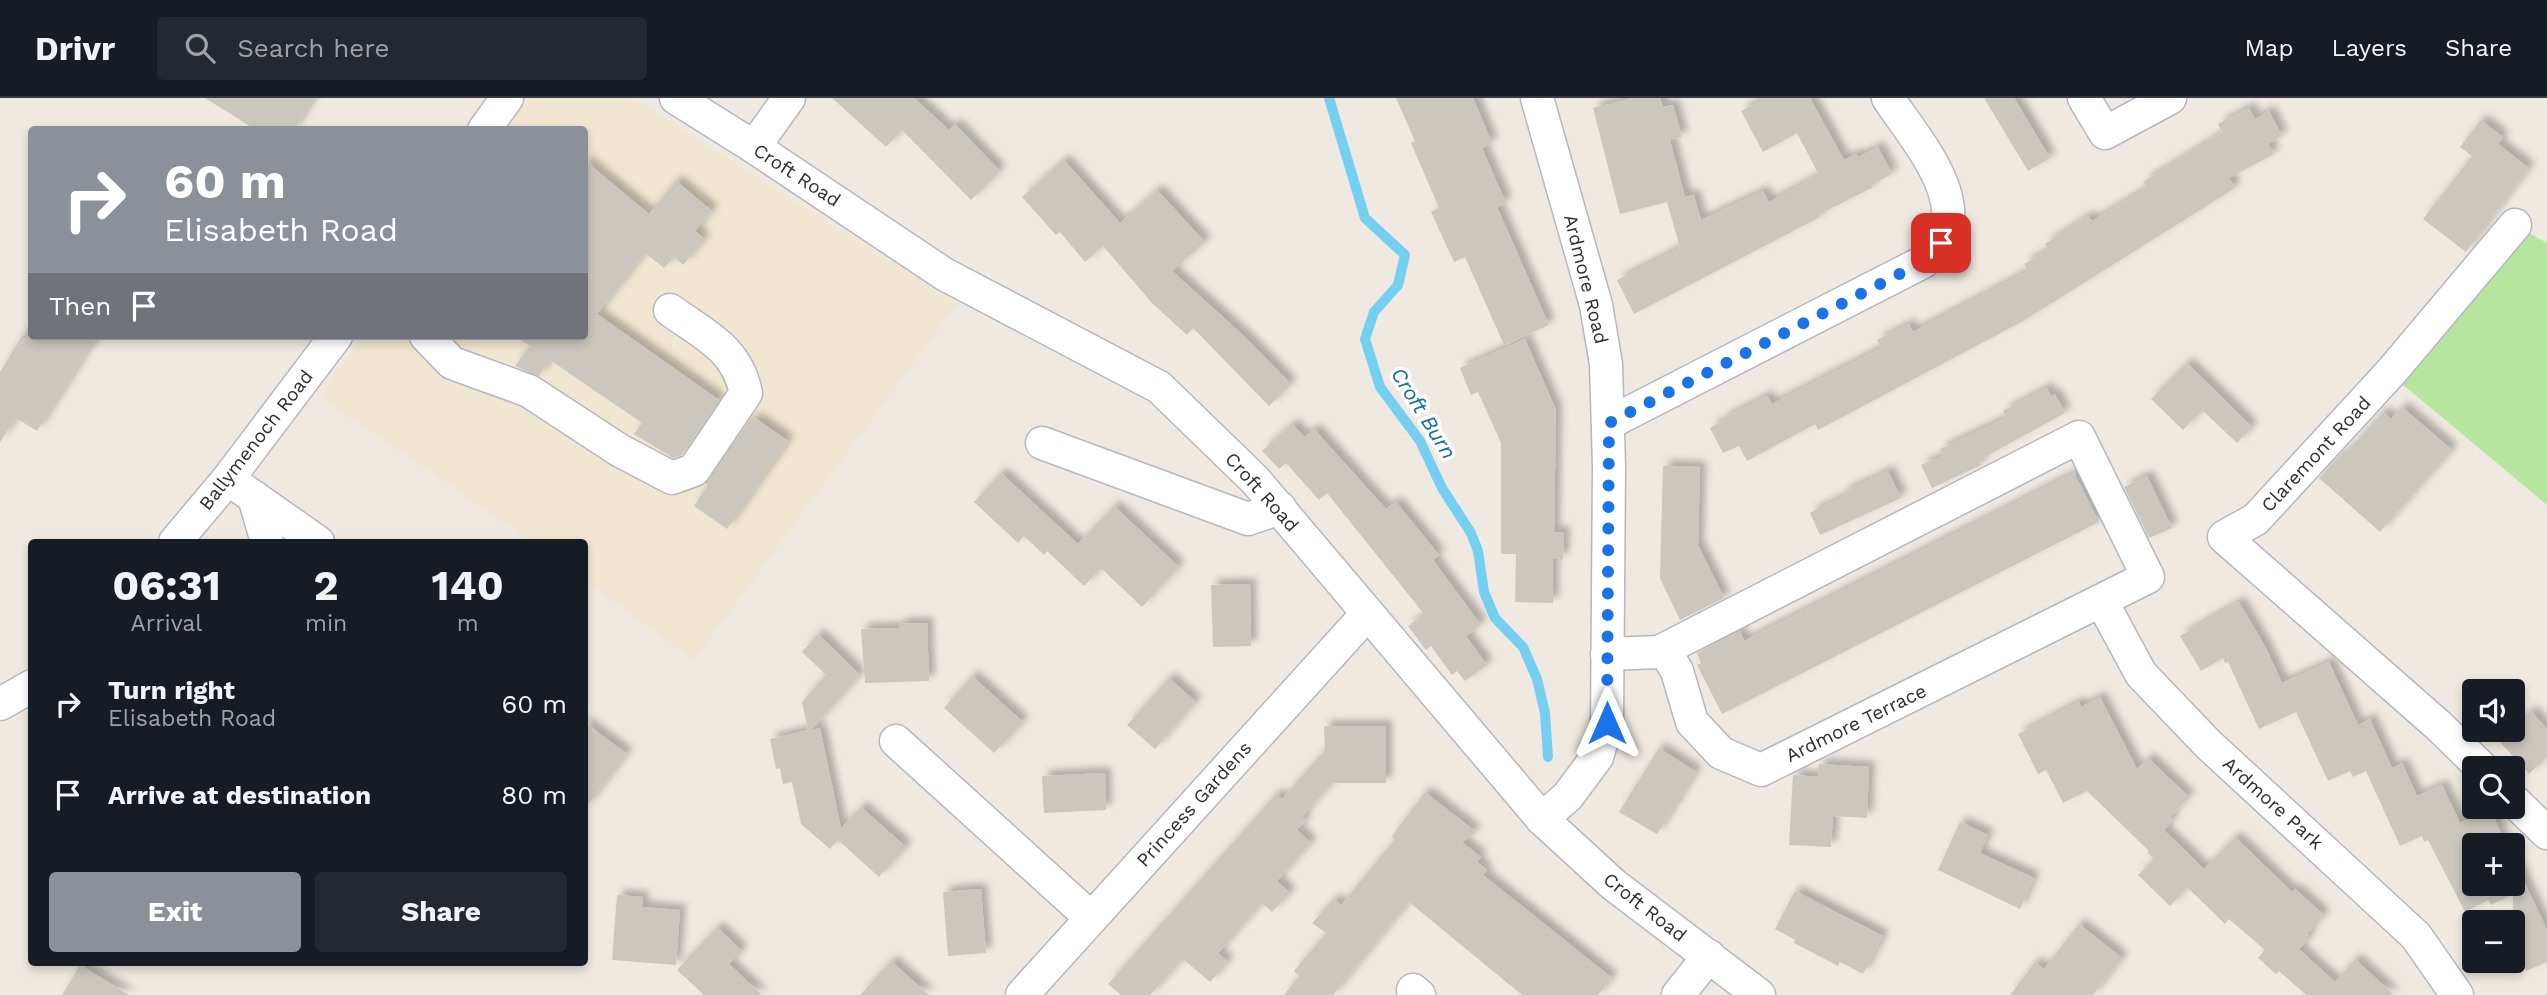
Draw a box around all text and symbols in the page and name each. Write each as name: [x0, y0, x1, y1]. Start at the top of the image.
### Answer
search box: [157, 17, 647, 80]
text: Drivr: [35, 29, 115, 68]
icon: search: [181, 29, 219, 67]
text: Search here: [237, 33, 390, 63]
text: Map: [2245, 34, 2293, 62]
text: Layers: [2331, 34, 2407, 62]
text: Share: [2445, 34, 2512, 62]
street label: Croft Road: [749, 138, 845, 212]
text: 60 m: [164, 152, 286, 210]
icon: right: [49, 154, 140, 245]
text: Elisabeth Road: [164, 211, 398, 249]
street label: Ardmore Road: [1559, 212, 1613, 346]
pin: [1911, 213, 1971, 273]
icon: arrive: [1922, 224, 1960, 262]
icon: arrive: [125, 287, 163, 325]
text: Then: [49, 291, 111, 321]
water label: Croft Burn: [1386, 363, 1462, 463]
street label: Ballymenoch Road: [194, 365, 318, 515]
street label: Claremont Road: [2256, 391, 2376, 517]
street label: Croft Road: [1220, 447, 1304, 537]
text: 06:31: [112, 561, 221, 610]
text: 2: [314, 561, 339, 610]
text: 140: [431, 561, 504, 610]
text: Arrival: [131, 610, 202, 637]
text: min: [305, 610, 347, 637]
text: m: [457, 610, 479, 637]
text: Turn right: [108, 675, 235, 705]
street label: Ardmore Terrace: [1782, 679, 1930, 767]
map controls: [2462, 679, 2525, 973]
button: sound: [2462, 679, 2525, 742]
icon: right: [49, 685, 87, 723]
position arrow: [1570, 686, 1644, 760]
text: 60 m: [501, 689, 567, 719]
text: Elisabeth Road: [108, 705, 276, 732]
street label: Princess Gardens: [1132, 737, 1256, 871]
street label: Ardmore Park: [2218, 752, 2328, 854]
button: search: [2462, 756, 2525, 819]
icon: arrive: [49, 776, 87, 814]
text: Arrive at destination: [108, 780, 371, 810]
text: 80 m: [501, 780, 567, 810]
button: +: [2462, 833, 2525, 896]
street label: Croft Road: [1599, 867, 1691, 947]
button: Exit: [49, 872, 301, 952]
button: Share: [315, 872, 567, 952]
button: −: [2462, 910, 2525, 973]

